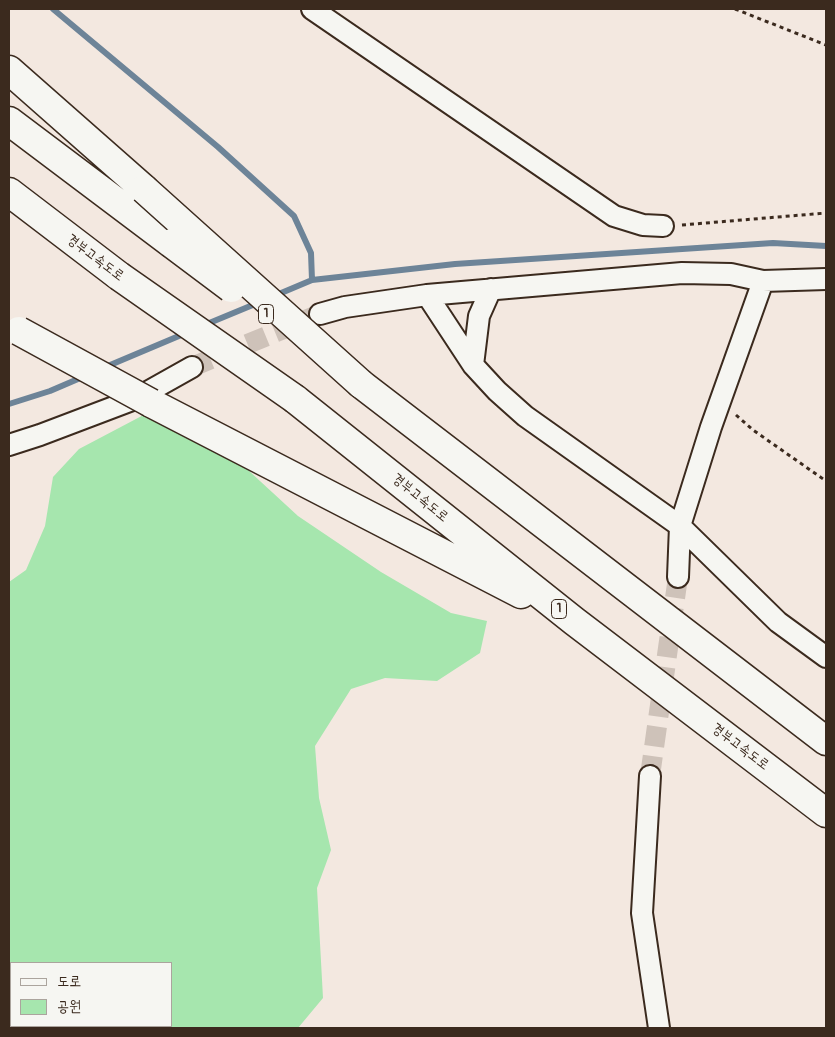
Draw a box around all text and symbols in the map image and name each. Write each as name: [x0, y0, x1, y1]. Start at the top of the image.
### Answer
street label: 경부고속도로: [63, 231, 127, 285]
road number: 1: [258, 304, 274, 324]
street label: 경부고속도로: [388, 470, 452, 526]
road number: 1: [552, 600, 566, 618]
street label: 경부고속도로: [708, 720, 772, 774]
legend: [10, 962, 172, 1027]
text: 도로: [57, 972, 81, 991]
text: 공원: [57, 997, 81, 1016]

